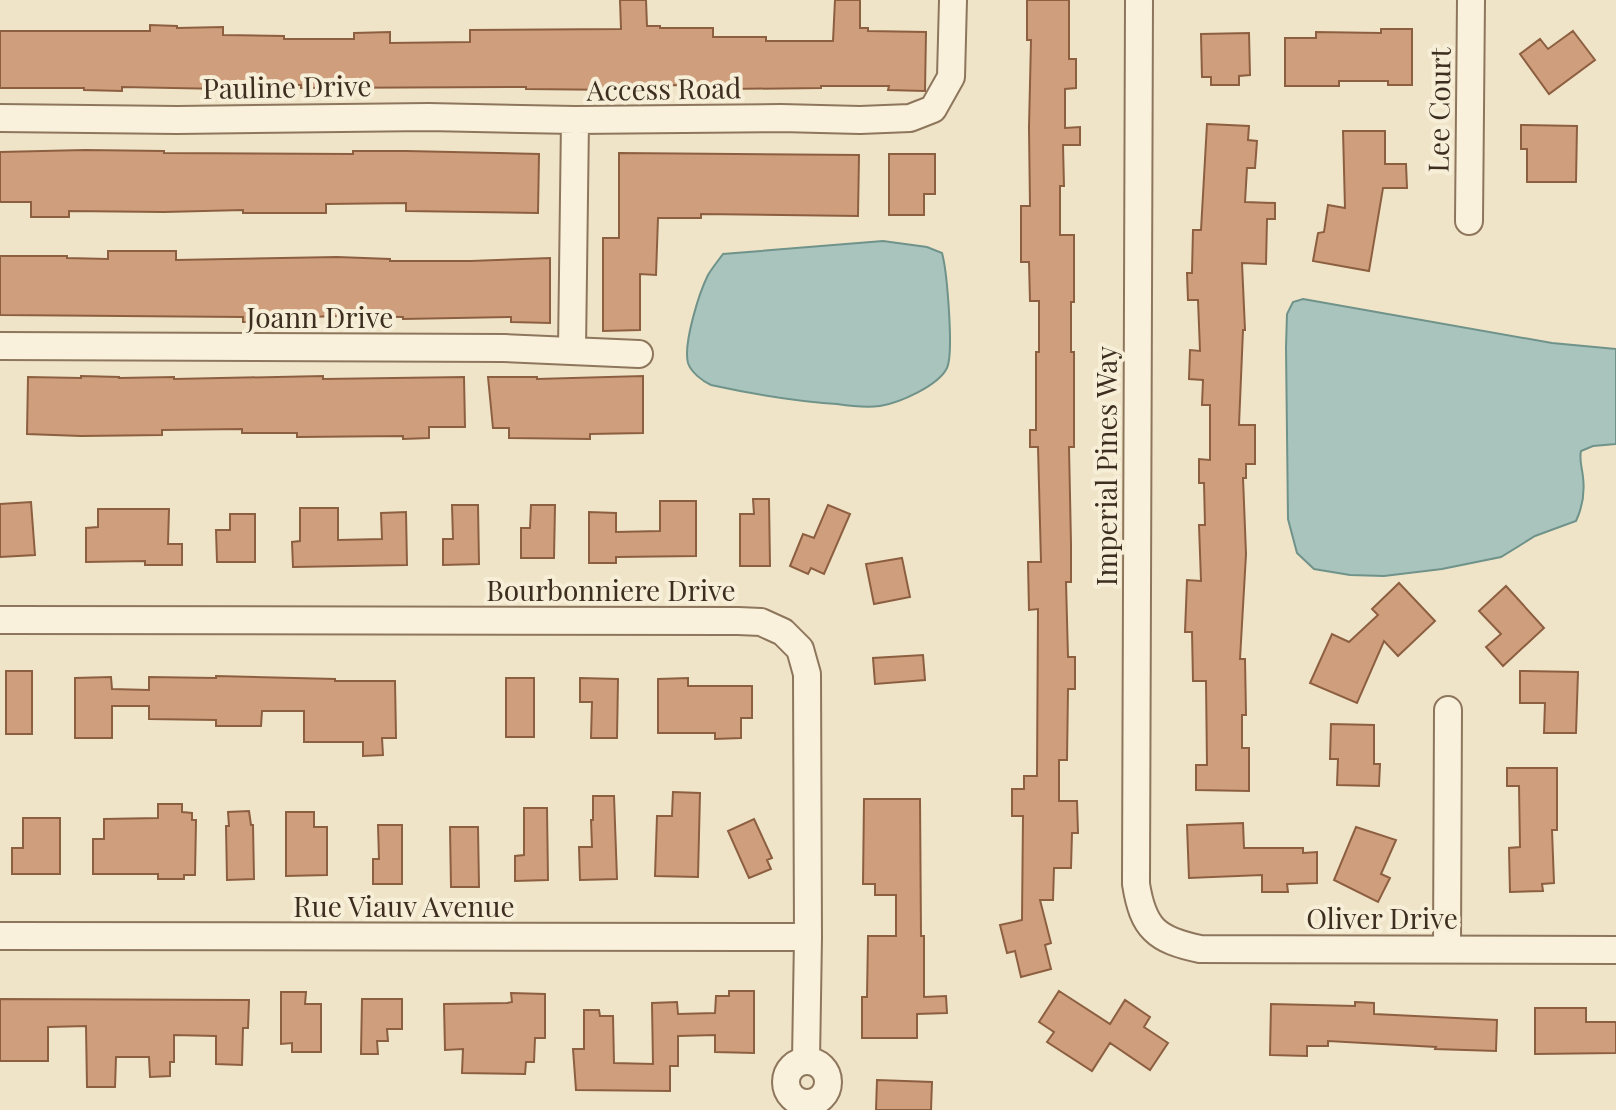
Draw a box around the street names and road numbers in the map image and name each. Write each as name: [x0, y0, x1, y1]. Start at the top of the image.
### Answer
street label: Lee Court: [1418, 46, 1458, 173]
street label: Pauline Drive: [202, 66, 372, 106]
street label: Access Road: [585, 68, 742, 108]
street label: Joann Drive: [246, 298, 393, 335]
street label: Imperial Pines Way: [1087, 346, 1124, 586]
street label: Bourbonniere Drive: [486, 571, 736, 608]
street label: Rue Viauv Avenue: [293, 887, 515, 924]
street label: Oliver Drive: [1306, 899, 1458, 936]

